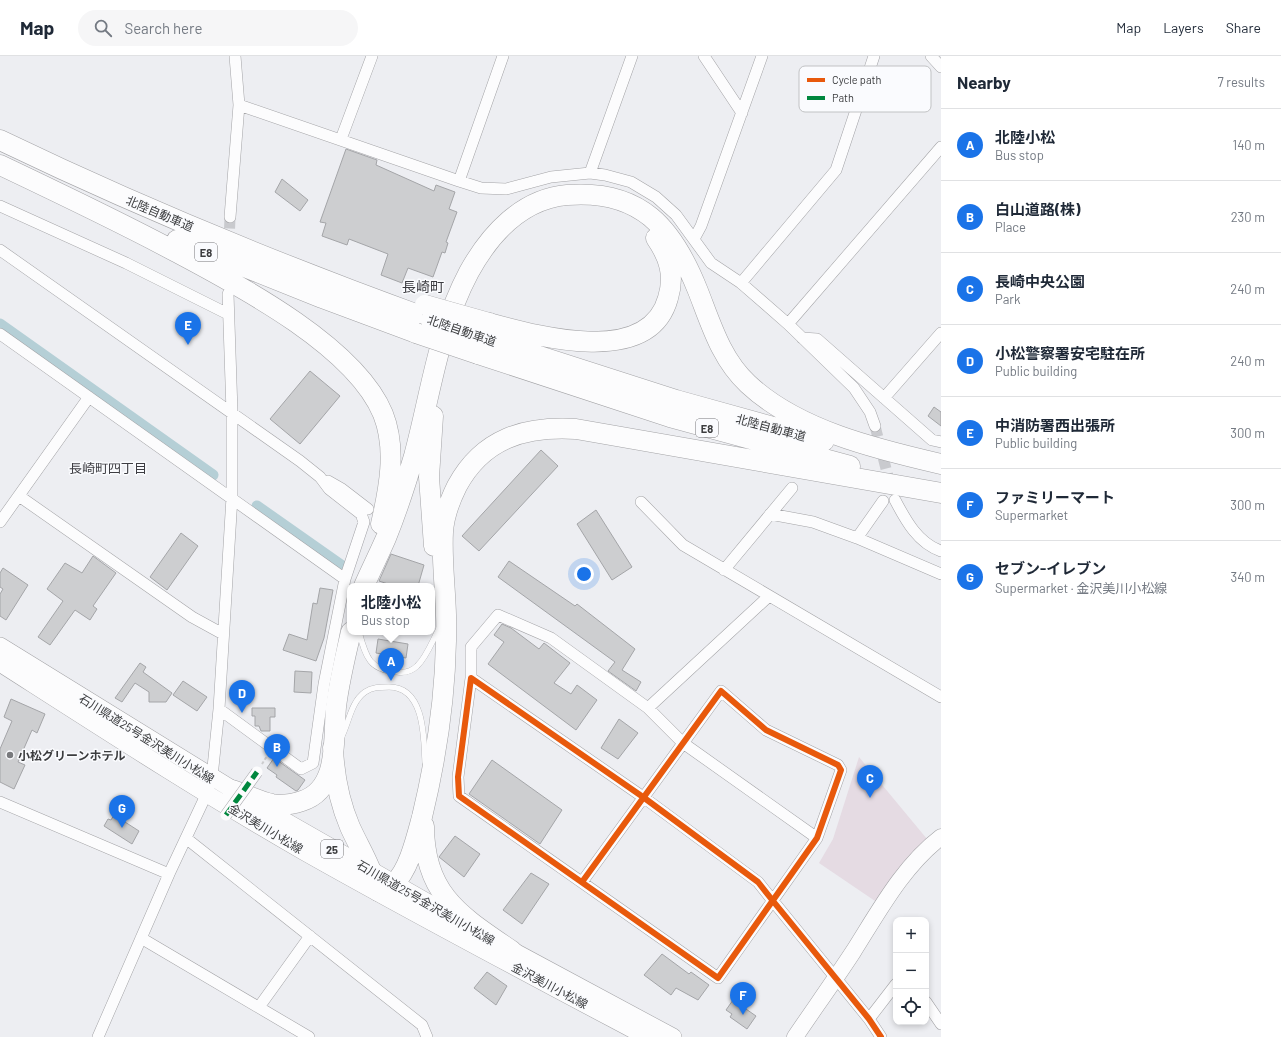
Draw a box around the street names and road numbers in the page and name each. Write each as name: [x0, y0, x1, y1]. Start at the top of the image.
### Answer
street label: 北陸自動車道: [124, 192, 196, 234]
road number: E8: [195, 243, 217, 261]
street label: 北陸自動車道: [426, 312, 498, 348]
street label: 北陸自動車道: [734, 411, 808, 443]
road number: E8: [696, 419, 718, 437]
street label: 石川県道25号金沢美川小松線: [77, 691, 217, 785]
street label: 金沢美川小松線: [226, 800, 306, 856]
road number: 25: [321, 840, 343, 858]
street label: 石川県道25号金沢美川小松線: [355, 857, 497, 947]
street label: 金沢美川小松線: [510, 959, 590, 1011]

